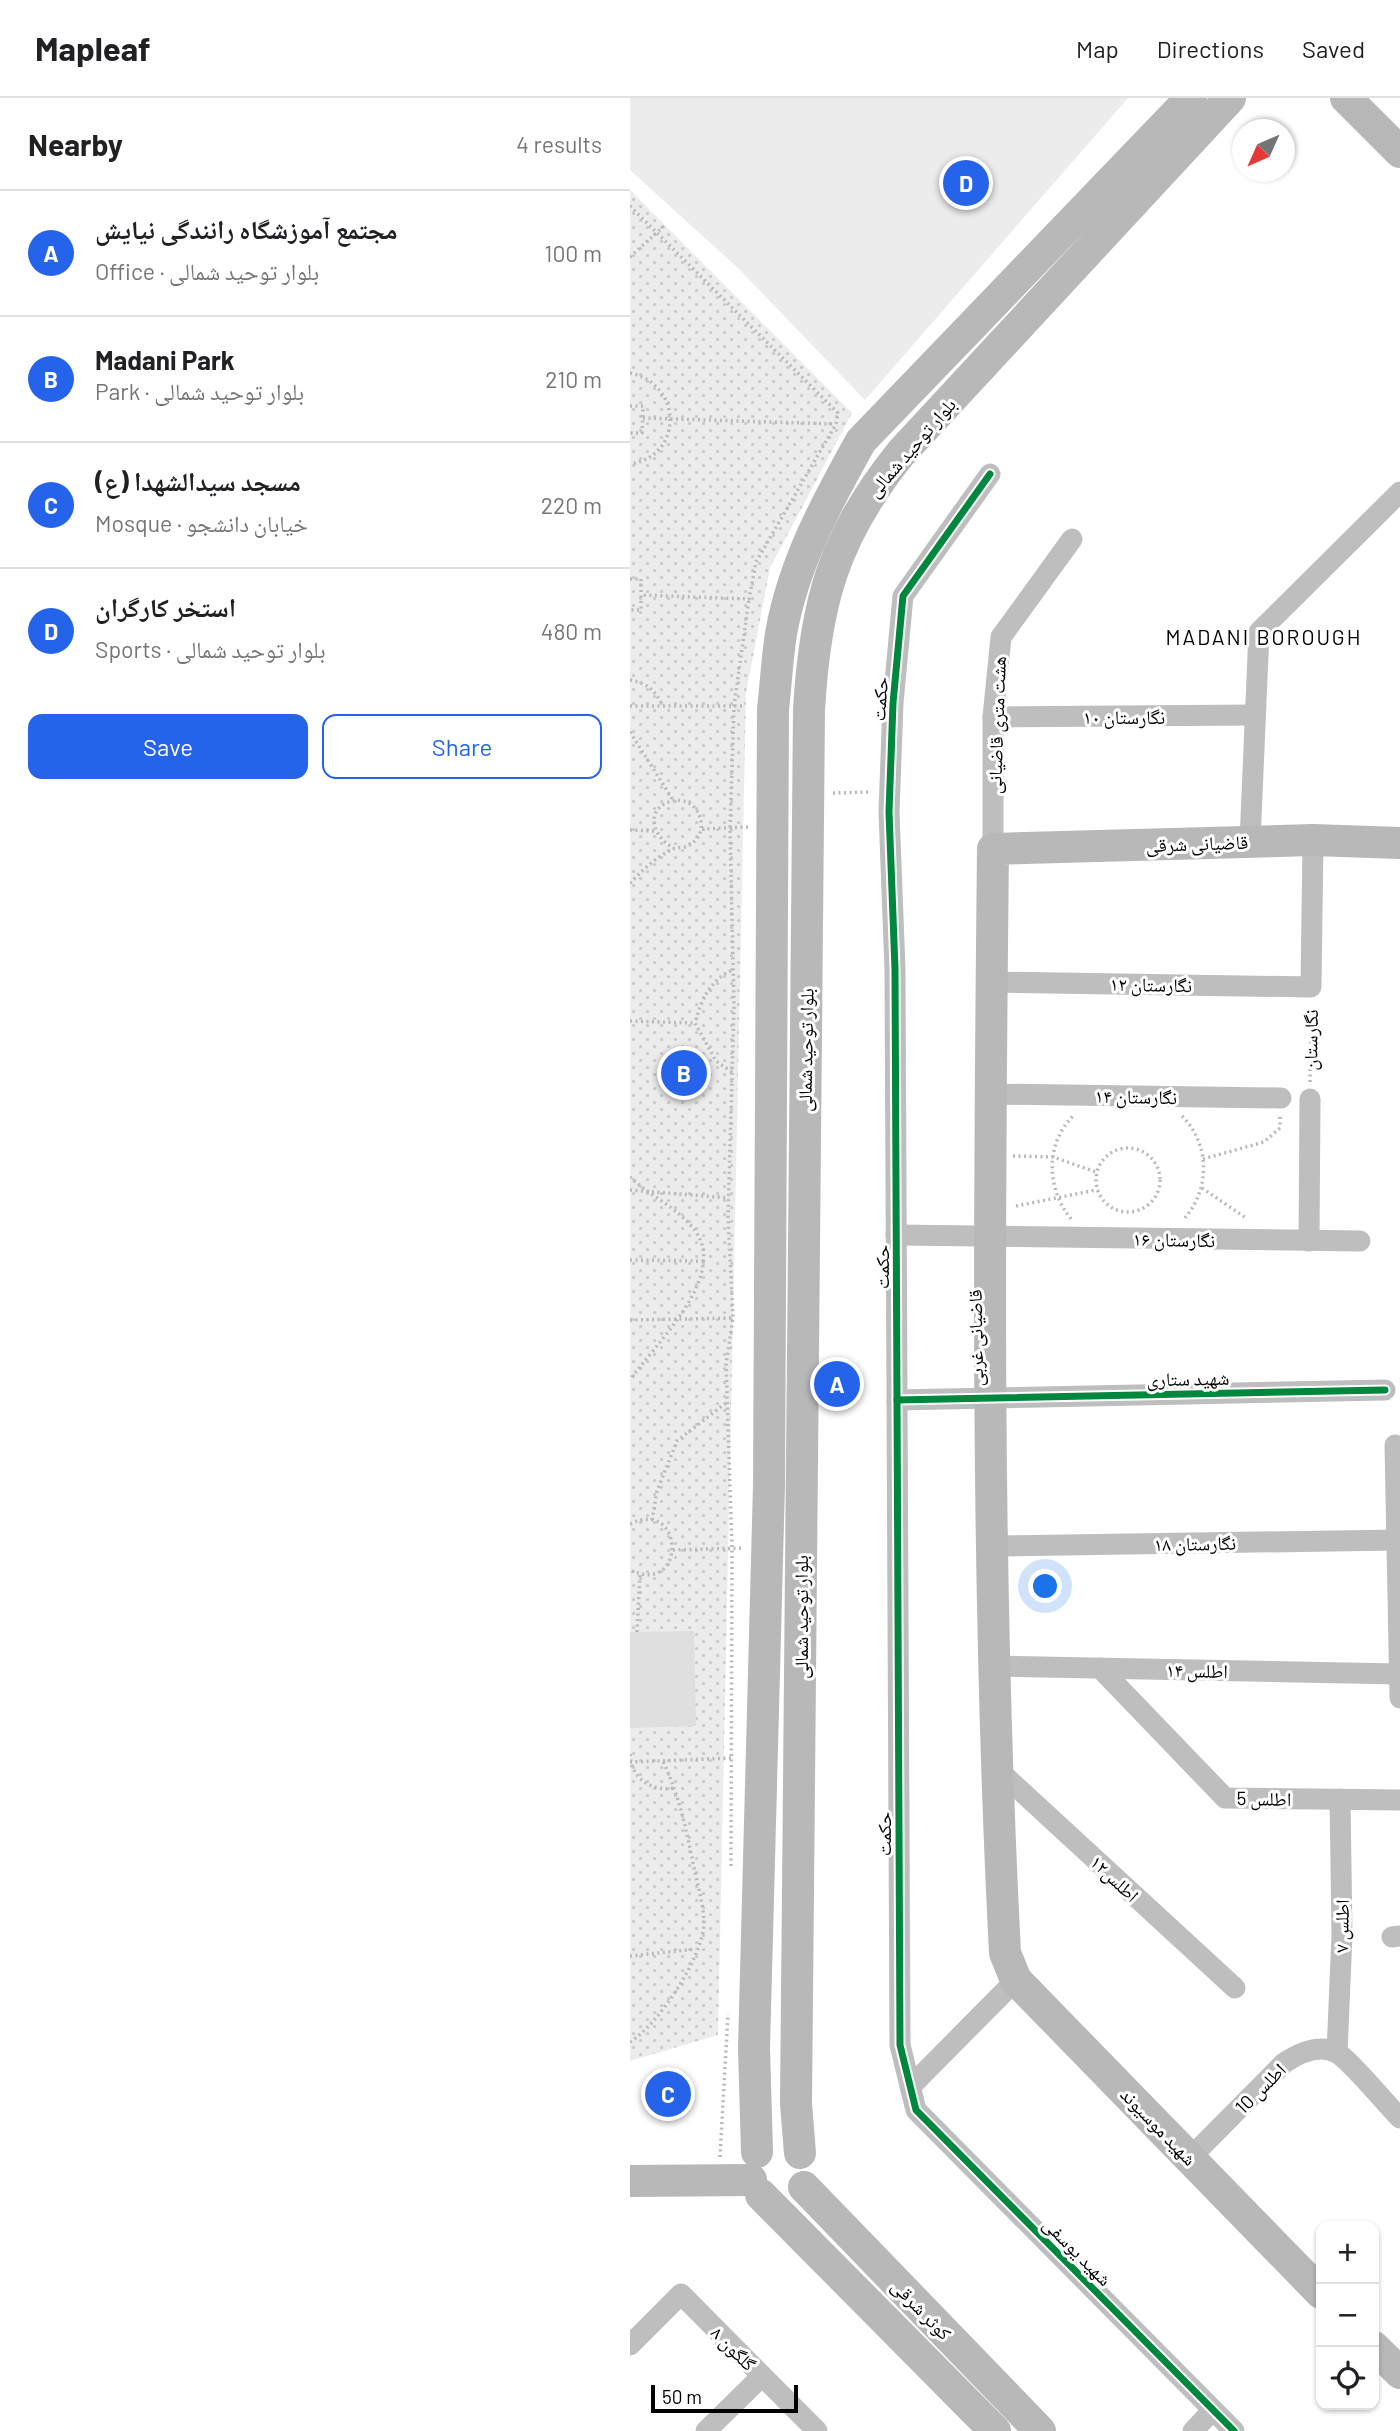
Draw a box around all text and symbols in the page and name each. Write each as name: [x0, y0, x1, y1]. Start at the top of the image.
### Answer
text: Mapleaf: [35, 28, 151, 68]
text: Map: [1076, 34, 1119, 63]
text: Directions: [1157, 34, 1264, 63]
text: Saved: [1302, 34, 1365, 63]
north arrow: [1232, 119, 1295, 182]
text: Nearby: [28, 126, 123, 162]
text: 4 results: [516, 130, 602, 158]
pin: D: [943, 157, 989, 209]
text: مجتمع آموزشگاه رانندگی نیایش: [95, 213, 397, 244]
text: A: [43, 239, 59, 267]
text: 100 m: [544, 239, 602, 267]
text: Office · بلوار توحید شمالی: [95, 257, 319, 285]
text: Madani Park: [95, 344, 235, 375]
text: B: [44, 365, 58, 393]
text: 210 m: [545, 365, 602, 393]
text: Park · بلوار توحید شمالی: [95, 377, 304, 405]
street label: بلوار توحید شمالی: [862, 393, 961, 502]
text: مسجد سیدالشهدا (ع): [95, 465, 301, 496]
text: C: [44, 491, 58, 519]
text: 220 m: [541, 491, 602, 519]
text: Mosque · خیابان دانشجو: [95, 509, 308, 537]
text: استخر کارگران: [95, 591, 236, 622]
text: D: [44, 617, 58, 645]
text: 480 m: [541, 617, 602, 645]
district label: MADANI BOROUGH: [1166, 624, 1362, 649]
text: Sports · بلوار توحید شمالی: [95, 635, 326, 663]
street label: هشت متری قاضیانی: [982, 656, 1011, 794]
street label: حکمت: [866, 676, 892, 722]
street label: نگارستان ۱۰: [1083, 705, 1165, 729]
button: Save: [28, 714, 308, 779]
button: Share: [322, 714, 602, 779]
street label: قاضیانی شرقی: [1145, 830, 1249, 857]
street label: نگارستان ۱۲: [1110, 972, 1192, 997]
street label: بلوار توحید شمالی: [792, 988, 819, 1112]
street label: نگارستان: [1298, 1009, 1323, 1071]
pin: B: [661, 1047, 707, 1099]
street label: نگارستان ۱۴: [1095, 1084, 1177, 1109]
street label: نگارستان ۱۶: [1133, 1227, 1215, 1252]
street label: حکمت: [870, 1245, 893, 1289]
street label: قاضیانی غربی: [963, 1289, 988, 1387]
pin: A: [814, 1358, 860, 1410]
street label: شهید ستاری: [1146, 1366, 1230, 1391]
street label: نگارستان ۱۸: [1154, 1531, 1236, 1556]
street label: بلوار توحید شمالی: [789, 1555, 813, 1679]
your location: [1028, 1569, 1062, 1603]
street label: اطلس ۱۴: [1166, 1658, 1228, 1683]
street label: اطلس 5: [1236, 1786, 1292, 1811]
street label: حکمت: [872, 1812, 895, 1856]
street label: اطلس۱۲: [1085, 1850, 1144, 1907]
street label: اطلس ۷: [1329, 1899, 1354, 1953]
street label: اطلس 10: [1230, 2058, 1291, 2119]
pin: C: [645, 2068, 691, 2120]
street label: شهید موسیوند: [1115, 2082, 1202, 2170]
street label: شهید یوسفی: [1038, 2212, 1117, 2291]
map controls: [1316, 2221, 1379, 2410]
button: +: [1316, 2221, 1379, 2284]
street label: کوثر شرقی: [887, 2274, 957, 2345]
button: −: [1316, 2284, 1379, 2347]
street label: گلگون ۸: [706, 2321, 761, 2376]
button: locate: [1316, 2347, 1379, 2410]
scale bar: [651, 2382, 798, 2414]
text: 50 m: [662, 2385, 702, 2408]

